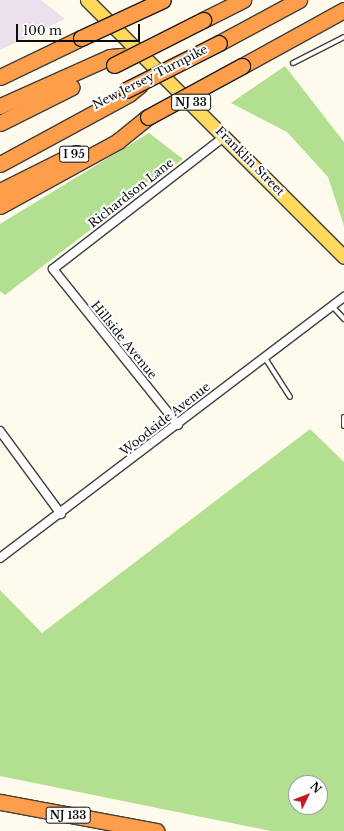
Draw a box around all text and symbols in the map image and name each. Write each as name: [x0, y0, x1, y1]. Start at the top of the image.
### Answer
scale bar: [18, 16, 142, 42]
text: 100 m: [23, 23, 62, 38]
street label: New Jersey Turnpike: [90, 41, 210, 113]
road number: NJ 33: [171, 93, 211, 111]
street label: Franklin Street: [212, 123, 288, 199]
road number: I 95: [59, 145, 89, 163]
street label: Richardson Lane: [86, 155, 176, 231]
street label: Hillside Avenue: [88, 298, 160, 382]
street label: Woodside Avenue: [117, 379, 213, 459]
north arrow: [288, 775, 328, 815]
text: N: [307, 779, 325, 796]
road number: NJ 133: [45, 806, 91, 824]

